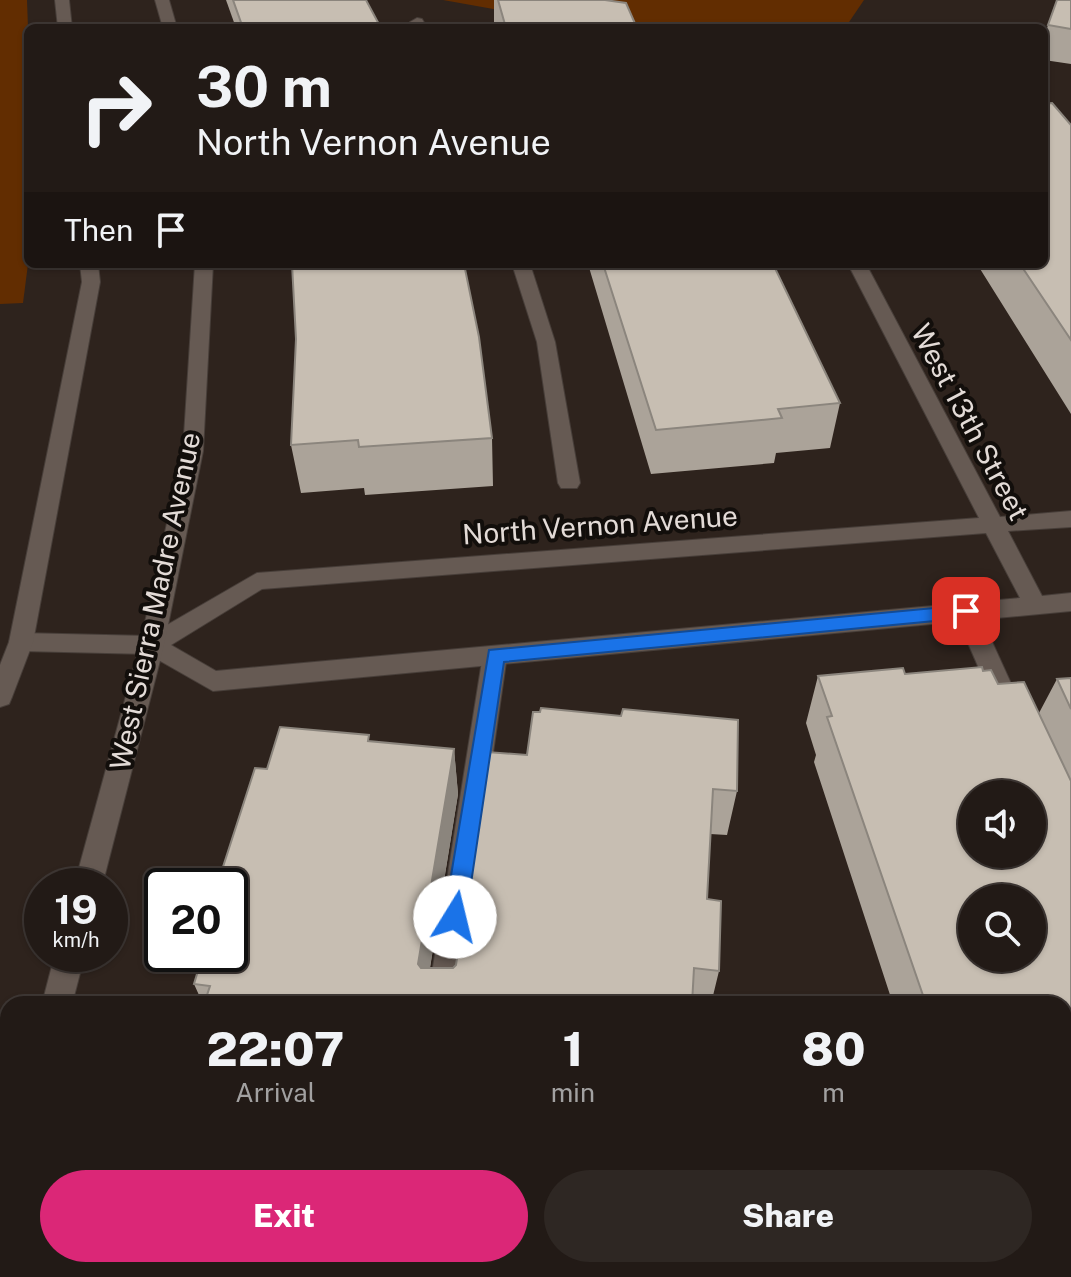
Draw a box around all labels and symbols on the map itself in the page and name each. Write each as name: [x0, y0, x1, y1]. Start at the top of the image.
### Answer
street label: West 13th Street: [905, 318, 1036, 525]
street label: West Sierra Madre Avenue: [103, 429, 206, 773]
street label: North Vernon Avenue: [461, 498, 739, 551]
pin: [932, 577, 1000, 645]
speed limit sign: 20: [144, 868, 248, 972]
position arrow: [413, 875, 497, 959]

